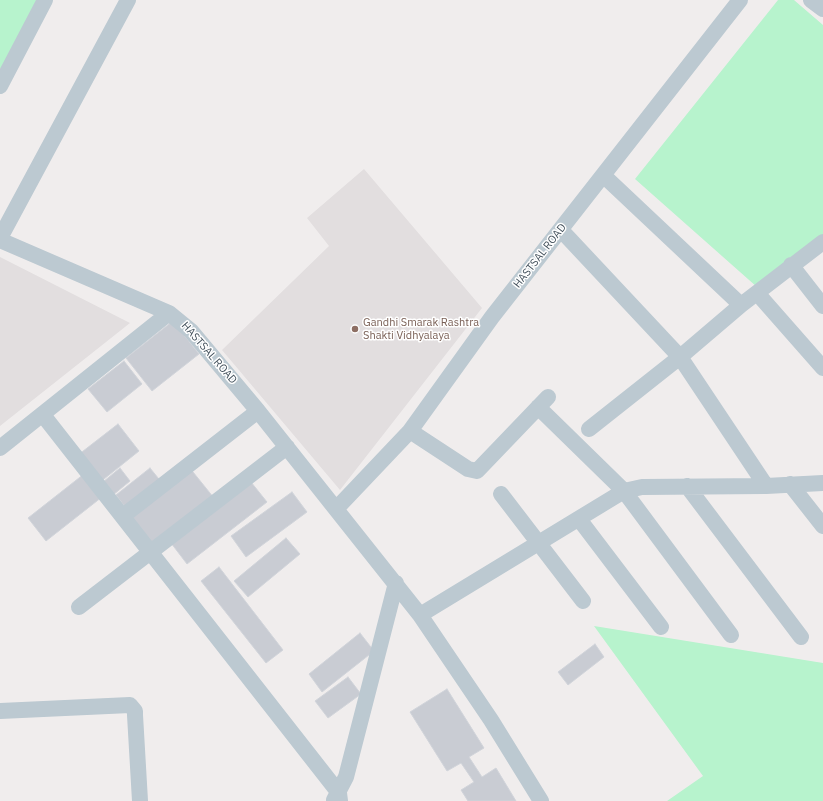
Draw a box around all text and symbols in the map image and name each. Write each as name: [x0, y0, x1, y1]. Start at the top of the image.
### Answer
street label: HASTSAL ROAD: [511, 221, 569, 291]
place label: Gandhi Smarak Rashtra Shakti Vidhyalaya: [363, 316, 479, 342]
street label: HASTSAL ROAD: [179, 319, 239, 387]
marker: Gandhi Smarak Rashtra Shakti Vidhyalaya: [350, 324, 360, 334]

